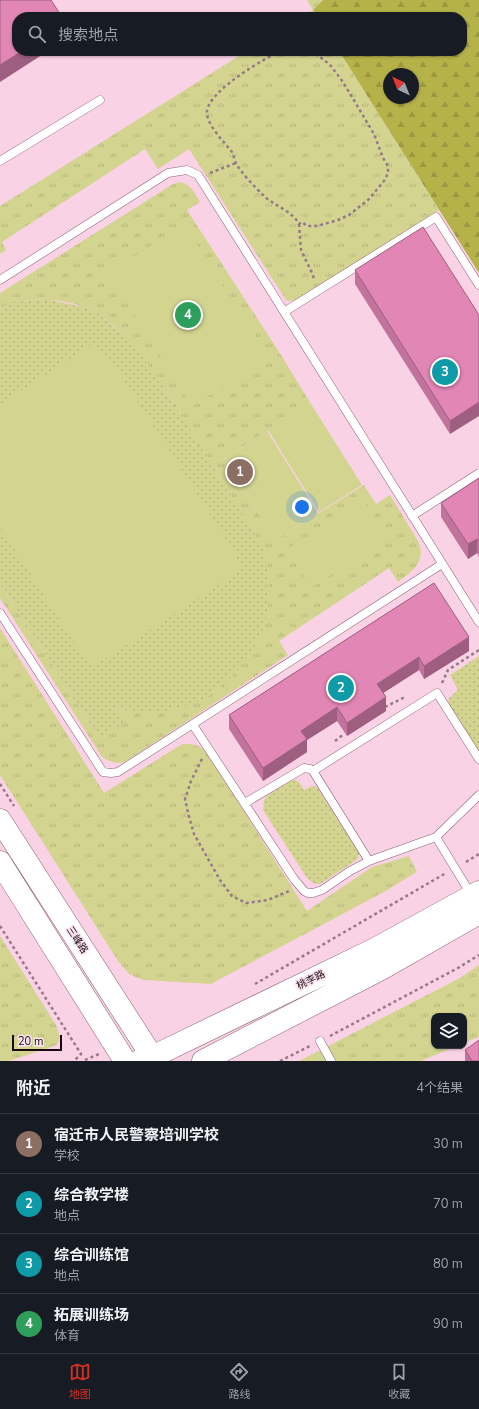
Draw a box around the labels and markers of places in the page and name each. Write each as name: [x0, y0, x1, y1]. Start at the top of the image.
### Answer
pin: 4: [175, 300, 201, 330]
pin: 3: [432, 357, 458, 387]
pin: 1: [227, 457, 253, 487]
pin: 2: [328, 673, 354, 703]

